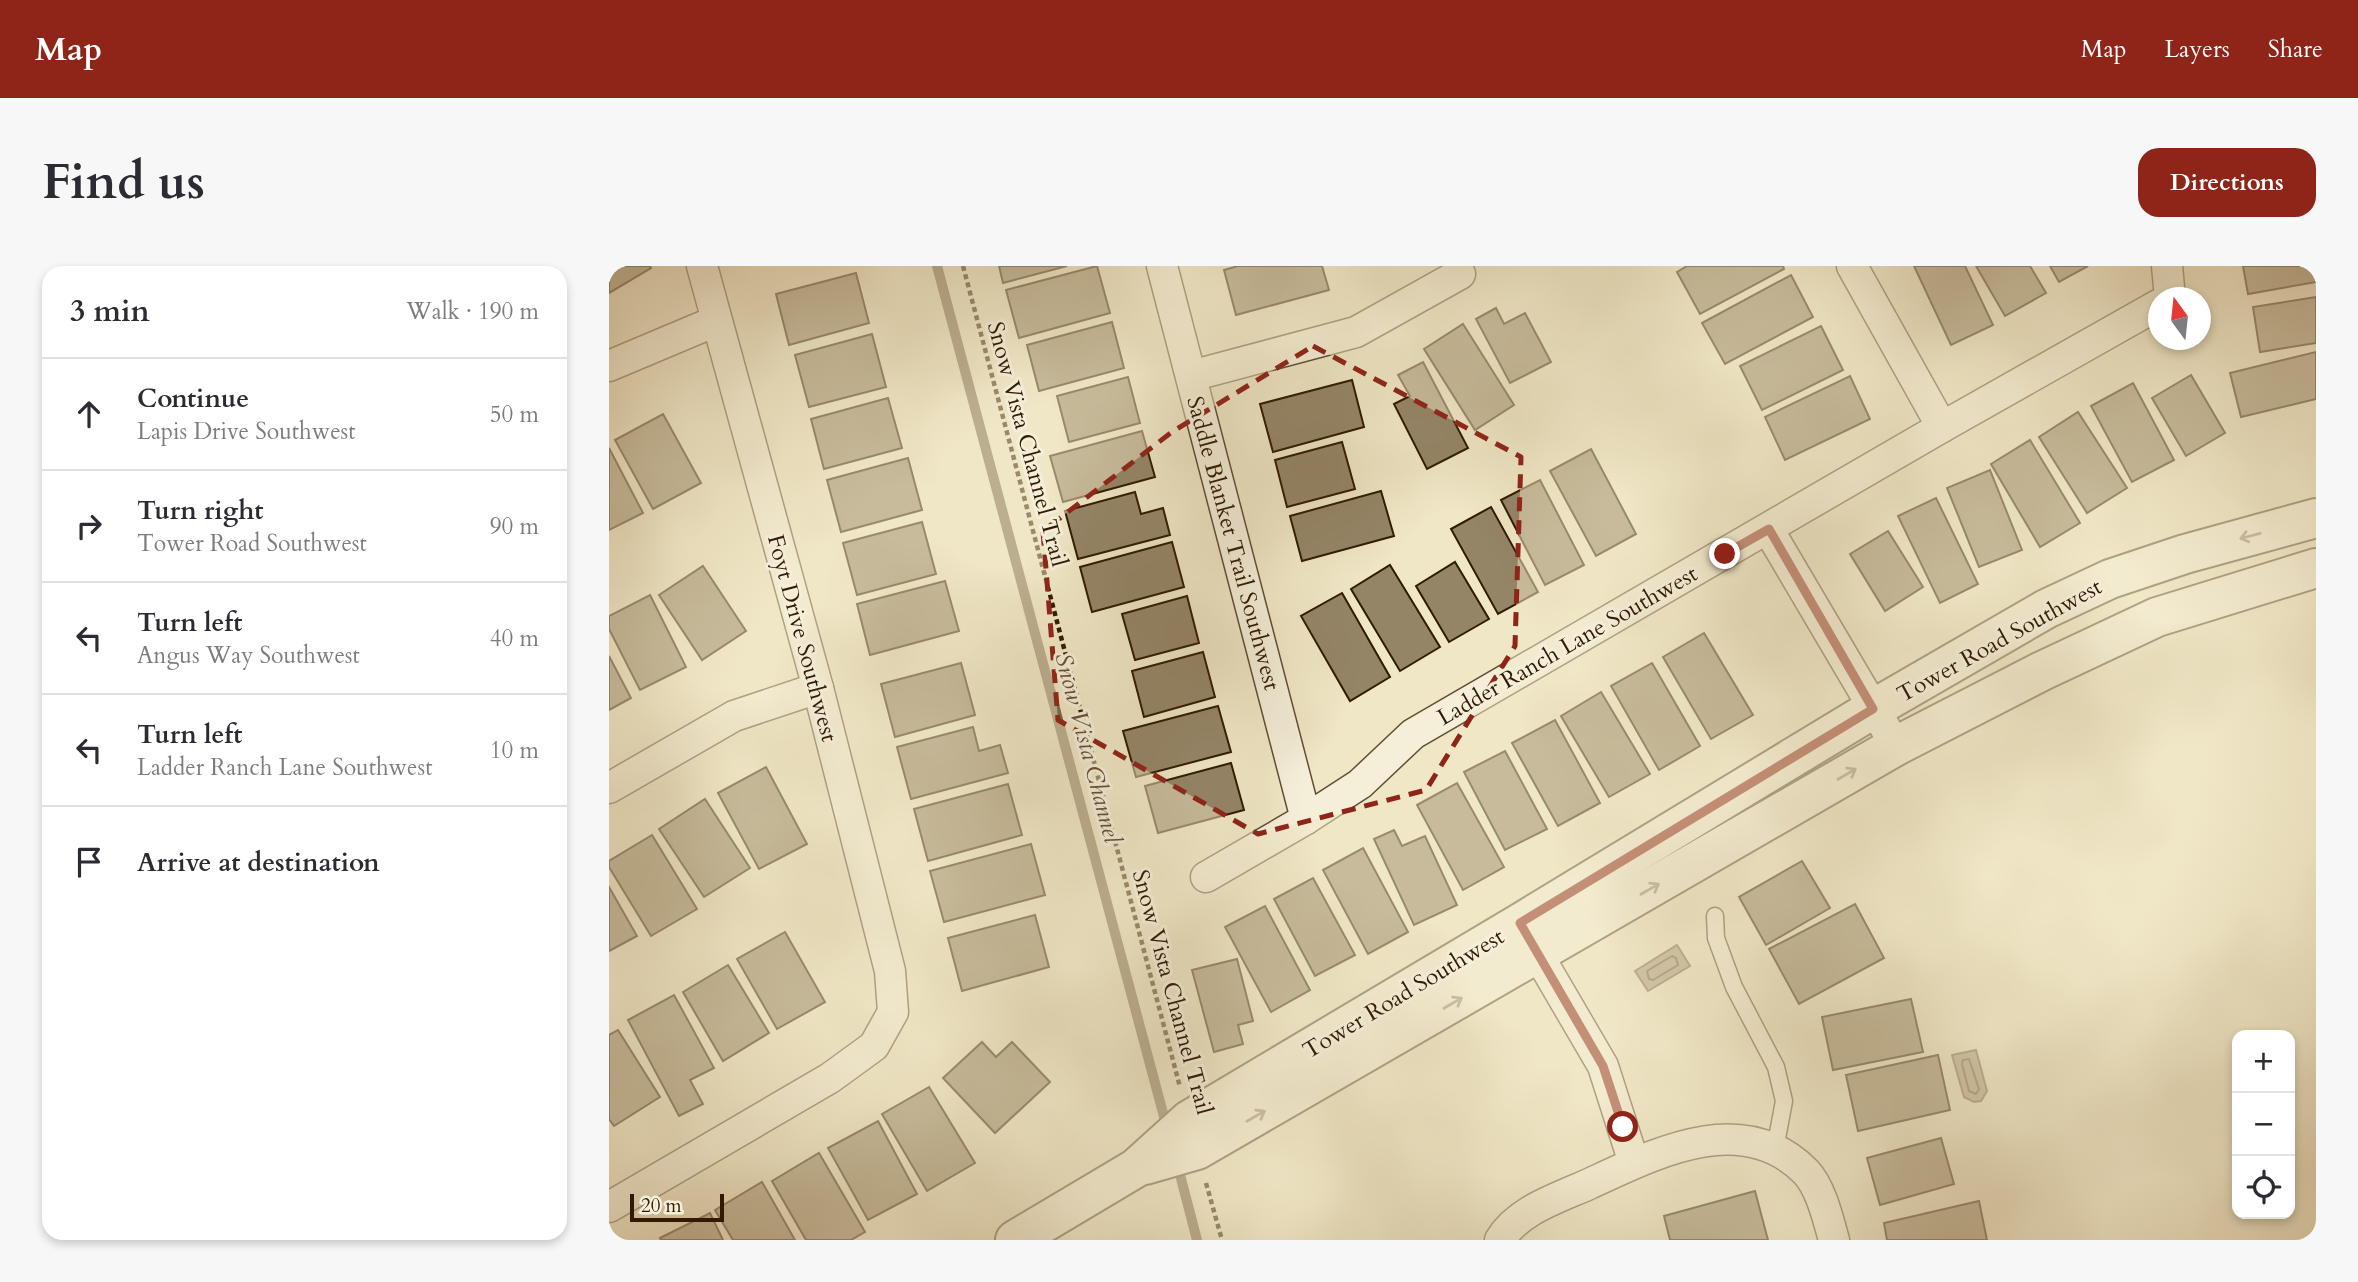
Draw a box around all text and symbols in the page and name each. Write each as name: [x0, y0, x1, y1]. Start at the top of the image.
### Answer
text: Map: [35, 27, 102, 72]
text: Map: [2081, 33, 2127, 66]
text: Layers: [2165, 33, 2230, 66]
text: Share: [2268, 33, 2323, 66]
button: Directions: [2138, 148, 2316, 217]
text: Find us: [42, 149, 205, 216]
north arrow: [2148, 287, 2211, 350]
text: 3 min: [70, 291, 150, 332]
text: Walk · 190 m: [406, 296, 539, 327]
street label: Snow Vista Channel Trail: [980, 318, 1075, 570]
text: Continue: [137, 381, 249, 416]
street label: Saddle Blanket Trail Southwest: [1179, 393, 1288, 694]
icon: ahead: [70, 395, 108, 433]
text: 50 m: [490, 399, 539, 430]
text: Lapis Drive Southwest: [137, 416, 356, 447]
text: Turn right: [137, 493, 264, 528]
icon: right: [70, 507, 108, 545]
text: 90 m: [490, 511, 539, 542]
text: Tower Road Southwest: [137, 528, 367, 559]
street label: Foyt Drive Southwest: [760, 531, 845, 745]
one-way arrow: [2239, 531, 2261, 544]
route end: [1709, 538, 1740, 569]
street label: Ladder Ranch Lane Southwest: [1432, 558, 1703, 733]
street label: Tower Road Southwest: [1891, 571, 2107, 710]
text: Turn left: [137, 605, 242, 640]
icon: left: [70, 619, 108, 657]
text: 40 m: [490, 623, 539, 654]
text: Angus Way Southwest: [137, 640, 360, 671]
water label: Snow Vista Channel: [1046, 649, 1129, 848]
text: Turn left: [137, 717, 242, 752]
icon: left: [70, 731, 108, 769]
text: 10 m: [490, 735, 539, 766]
text: Ladder Ranch Lane Southwest: [137, 752, 432, 783]
one-way arrow: [1836, 767, 1856, 781]
icon: arrive: [70, 843, 108, 881]
text: Arrive at destination: [137, 845, 380, 880]
street label: Snow Vista Channel Trail: [1125, 866, 1220, 1118]
one-way arrow: [1640, 882, 1660, 896]
street label: Tower Road Southwest: [1297, 921, 1510, 1066]
one-way arrow: [1443, 996, 1463, 1010]
map controls: [2232, 1030, 2295, 1219]
button: +: [2232, 1030, 2295, 1093]
button: −: [2232, 1093, 2295, 1156]
one-way arrow: [1246, 1109, 1266, 1123]
route start: [1607, 1111, 1638, 1142]
button: locate: [2232, 1156, 2295, 1219]
scale bar: [630, 1191, 725, 1223]
text: 20 m: [641, 1193, 682, 1219]

